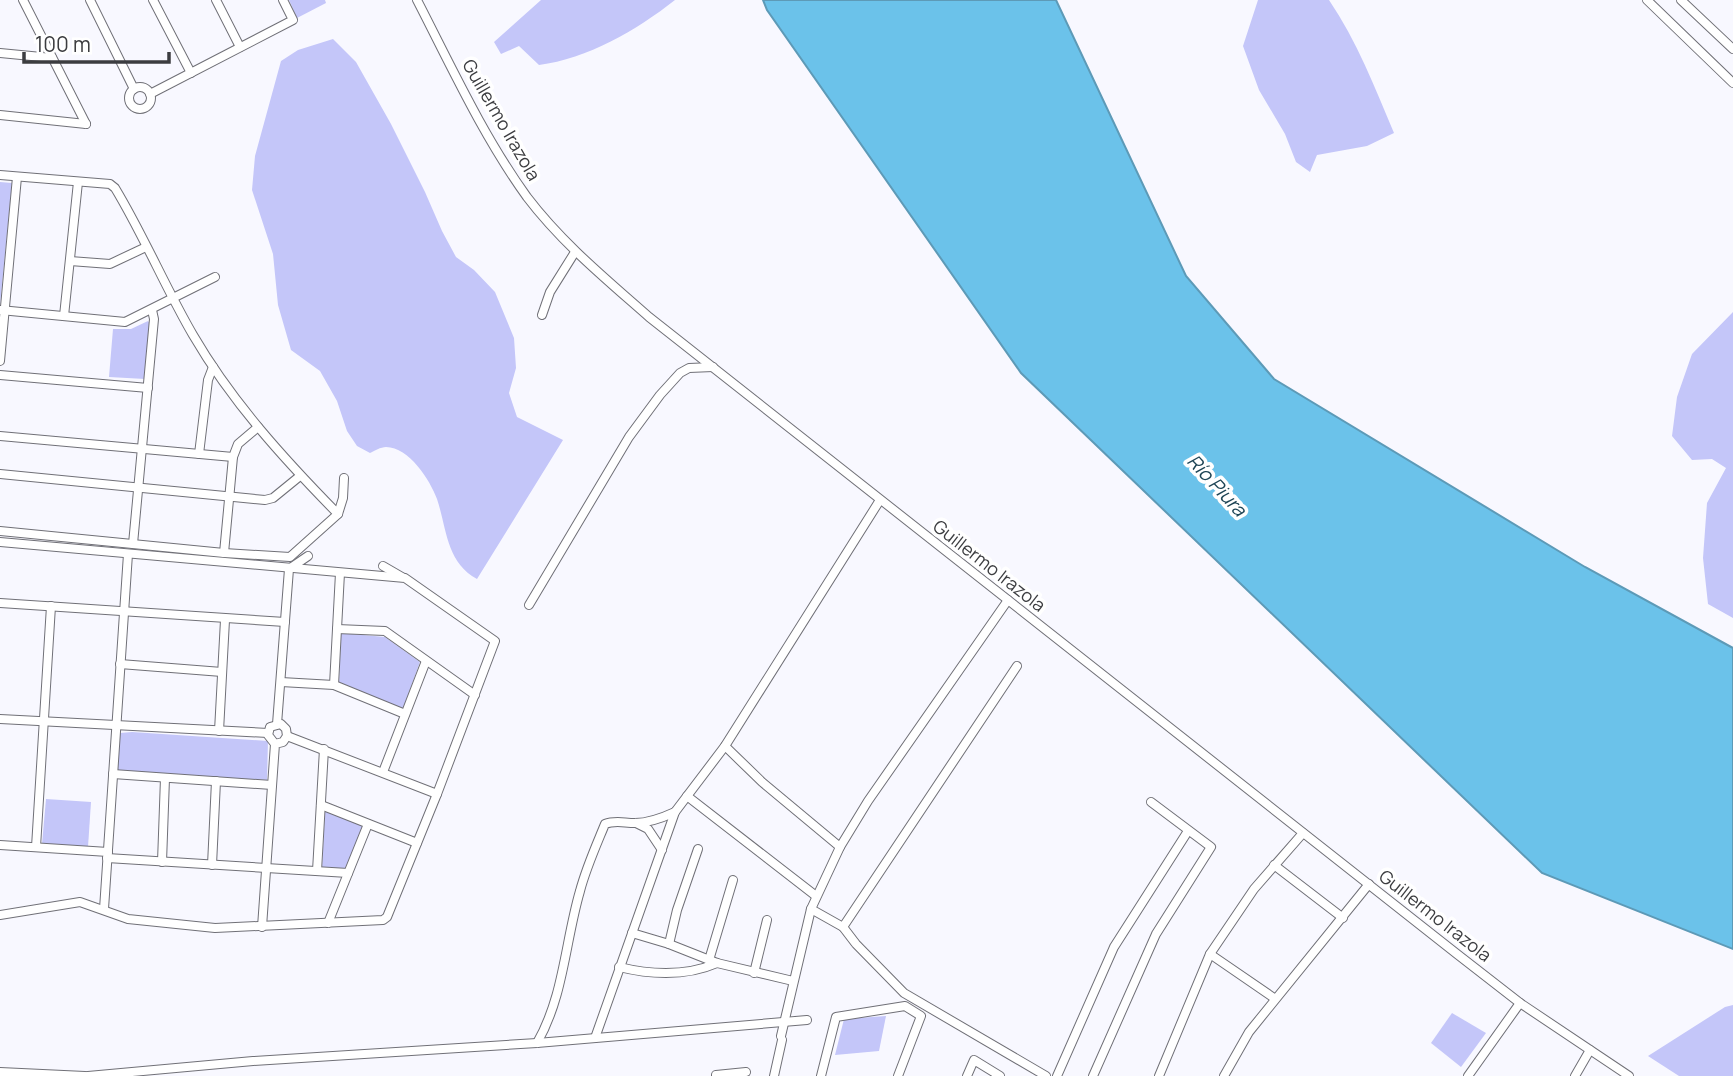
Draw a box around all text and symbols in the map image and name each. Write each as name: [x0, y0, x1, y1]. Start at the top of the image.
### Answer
scale bar: [24, 21, 170, 65]
text: 100 m: [35, 30, 91, 58]
street label: Guillermo Irazola: [457, 54, 546, 185]
water label: Río Piura: [1182, 448, 1253, 523]
street label: Guillermo Irazola: [928, 514, 1051, 617]
street label: Guillermo Irazola: [1374, 864, 1497, 967]

